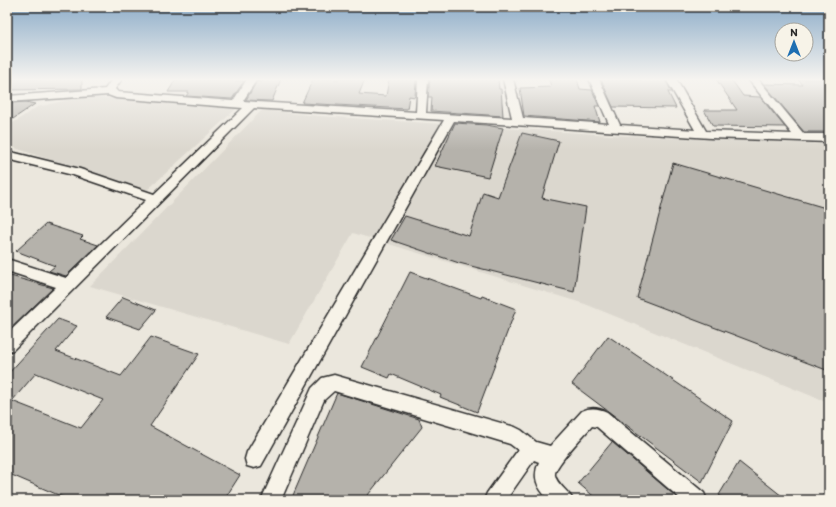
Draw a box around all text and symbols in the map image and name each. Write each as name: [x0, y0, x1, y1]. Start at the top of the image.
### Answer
north arrow: [774, 22, 814, 62]
text: N: [790, 26, 798, 39]

